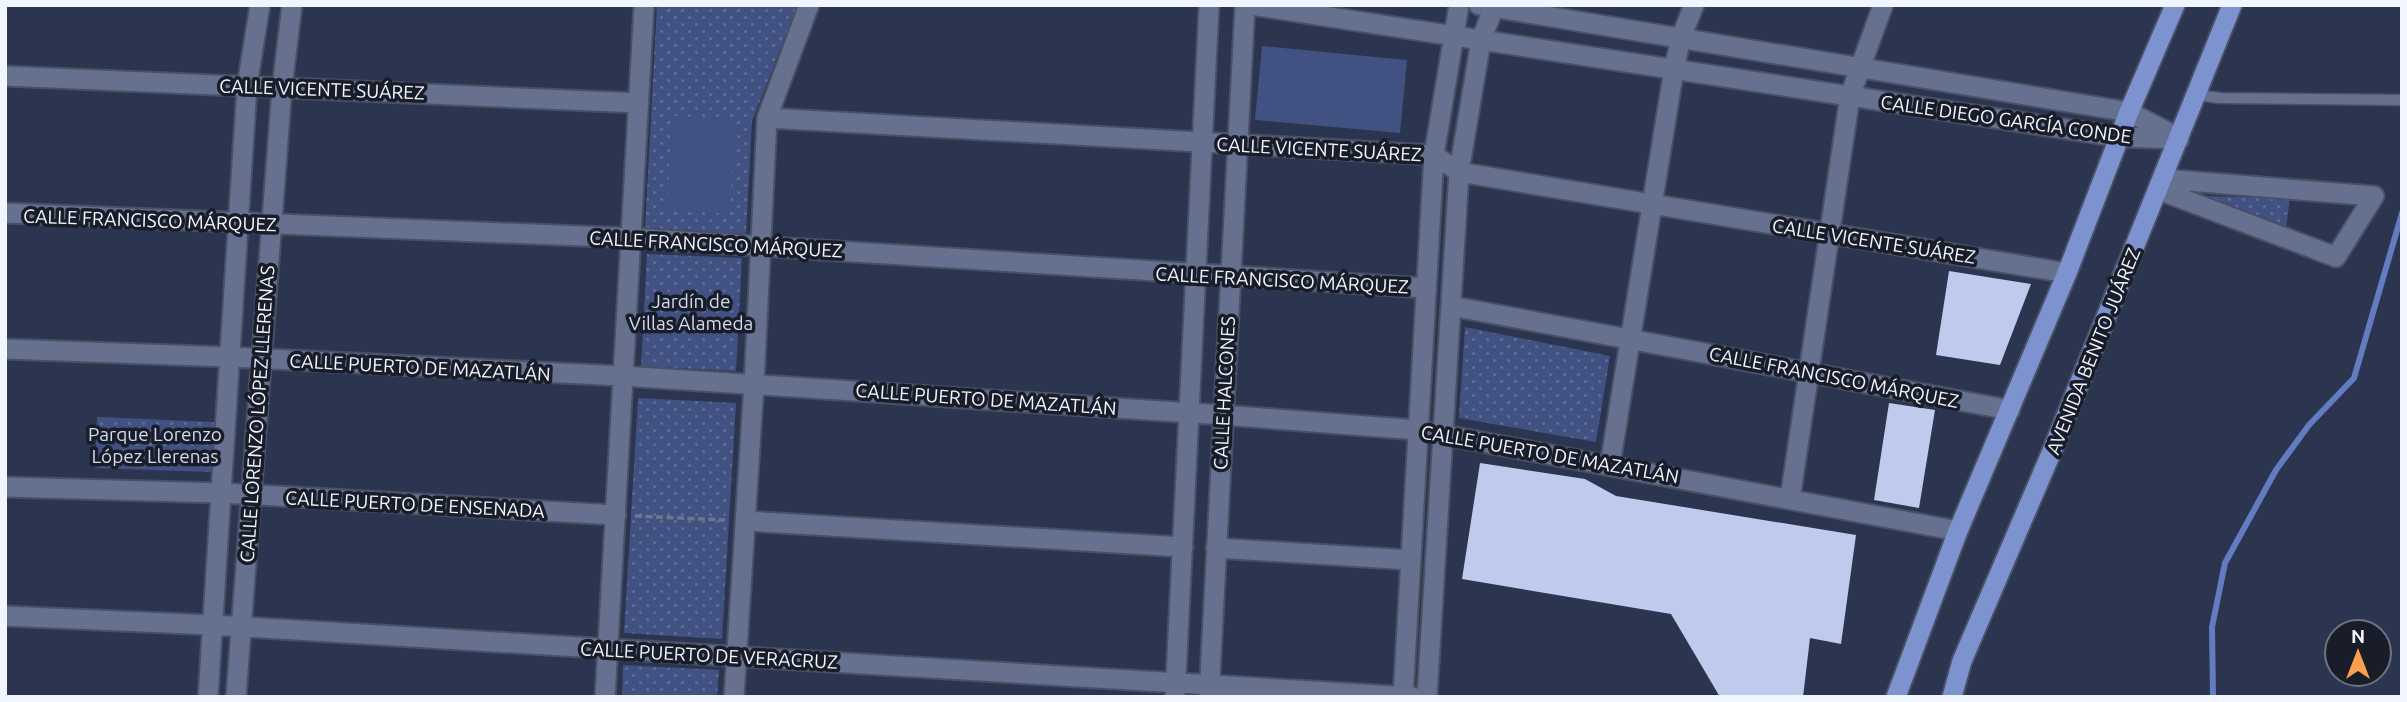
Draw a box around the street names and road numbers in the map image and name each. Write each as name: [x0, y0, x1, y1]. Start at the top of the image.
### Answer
street label: CALLE VICENTE SUÁREZ: [219, 74, 425, 104]
street label: CALLE DIEGO GARCÍA CONDE: [1879, 91, 2133, 147]
street label: CALLE VICENTE SUÁREZ: [1216, 133, 1423, 165]
street label: CALLE FRANCISCO MÁRQUEZ: [23, 205, 277, 235]
street label: CALLE VICENTE SUÁREZ: [1771, 214, 1978, 268]
street label: CALLE FRANCISCO MÁRQUEZ: [589, 226, 844, 262]
street label: AVENIDA BENITO JUÁREZ: [2041, 244, 2145, 458]
street label: CALLE FRANCISCO MÁRQUEZ: [1155, 262, 1410, 298]
street label: CALLE LORENZO LÓPEZ LLERENAS: [236, 265, 278, 563]
street label: CALLE HALCONES: [1209, 316, 1239, 470]
street label: CALLE FRANCISCO MÁRQUEZ: [1707, 342, 1961, 412]
street label: CALLE PUERTO DE MAZATLÁN: [289, 349, 551, 385]
street label: CALLE PUERTO DE MAZATLÁN: [855, 379, 1117, 419]
street label: CALLE PUERTO DE MAZATLÁN: [1419, 420, 1681, 488]
street label: CALLE PUERTO DE ENSENADA: [285, 486, 546, 522]
street label: CALLE PUERTO DE VERACRUZ: [580, 637, 839, 673]

